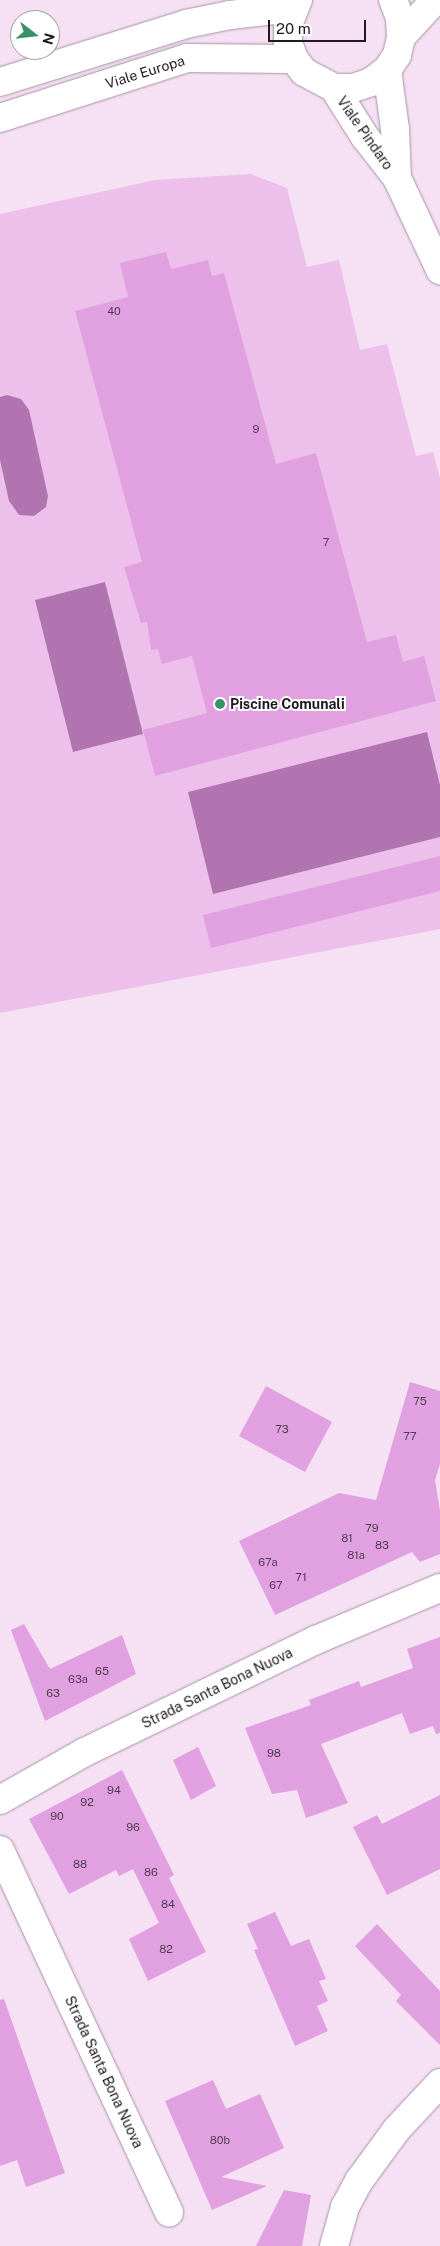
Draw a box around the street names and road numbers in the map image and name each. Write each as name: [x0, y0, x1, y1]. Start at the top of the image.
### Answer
street label: Viale Europa: [103, 52, 187, 92]
street label: Viale Pindaro: [334, 93, 396, 173]
street label: Strada Santa Bona Nuova: [139, 1644, 295, 1732]
street label: Strada Santa Bona Nuova: [61, 1993, 147, 2151]

